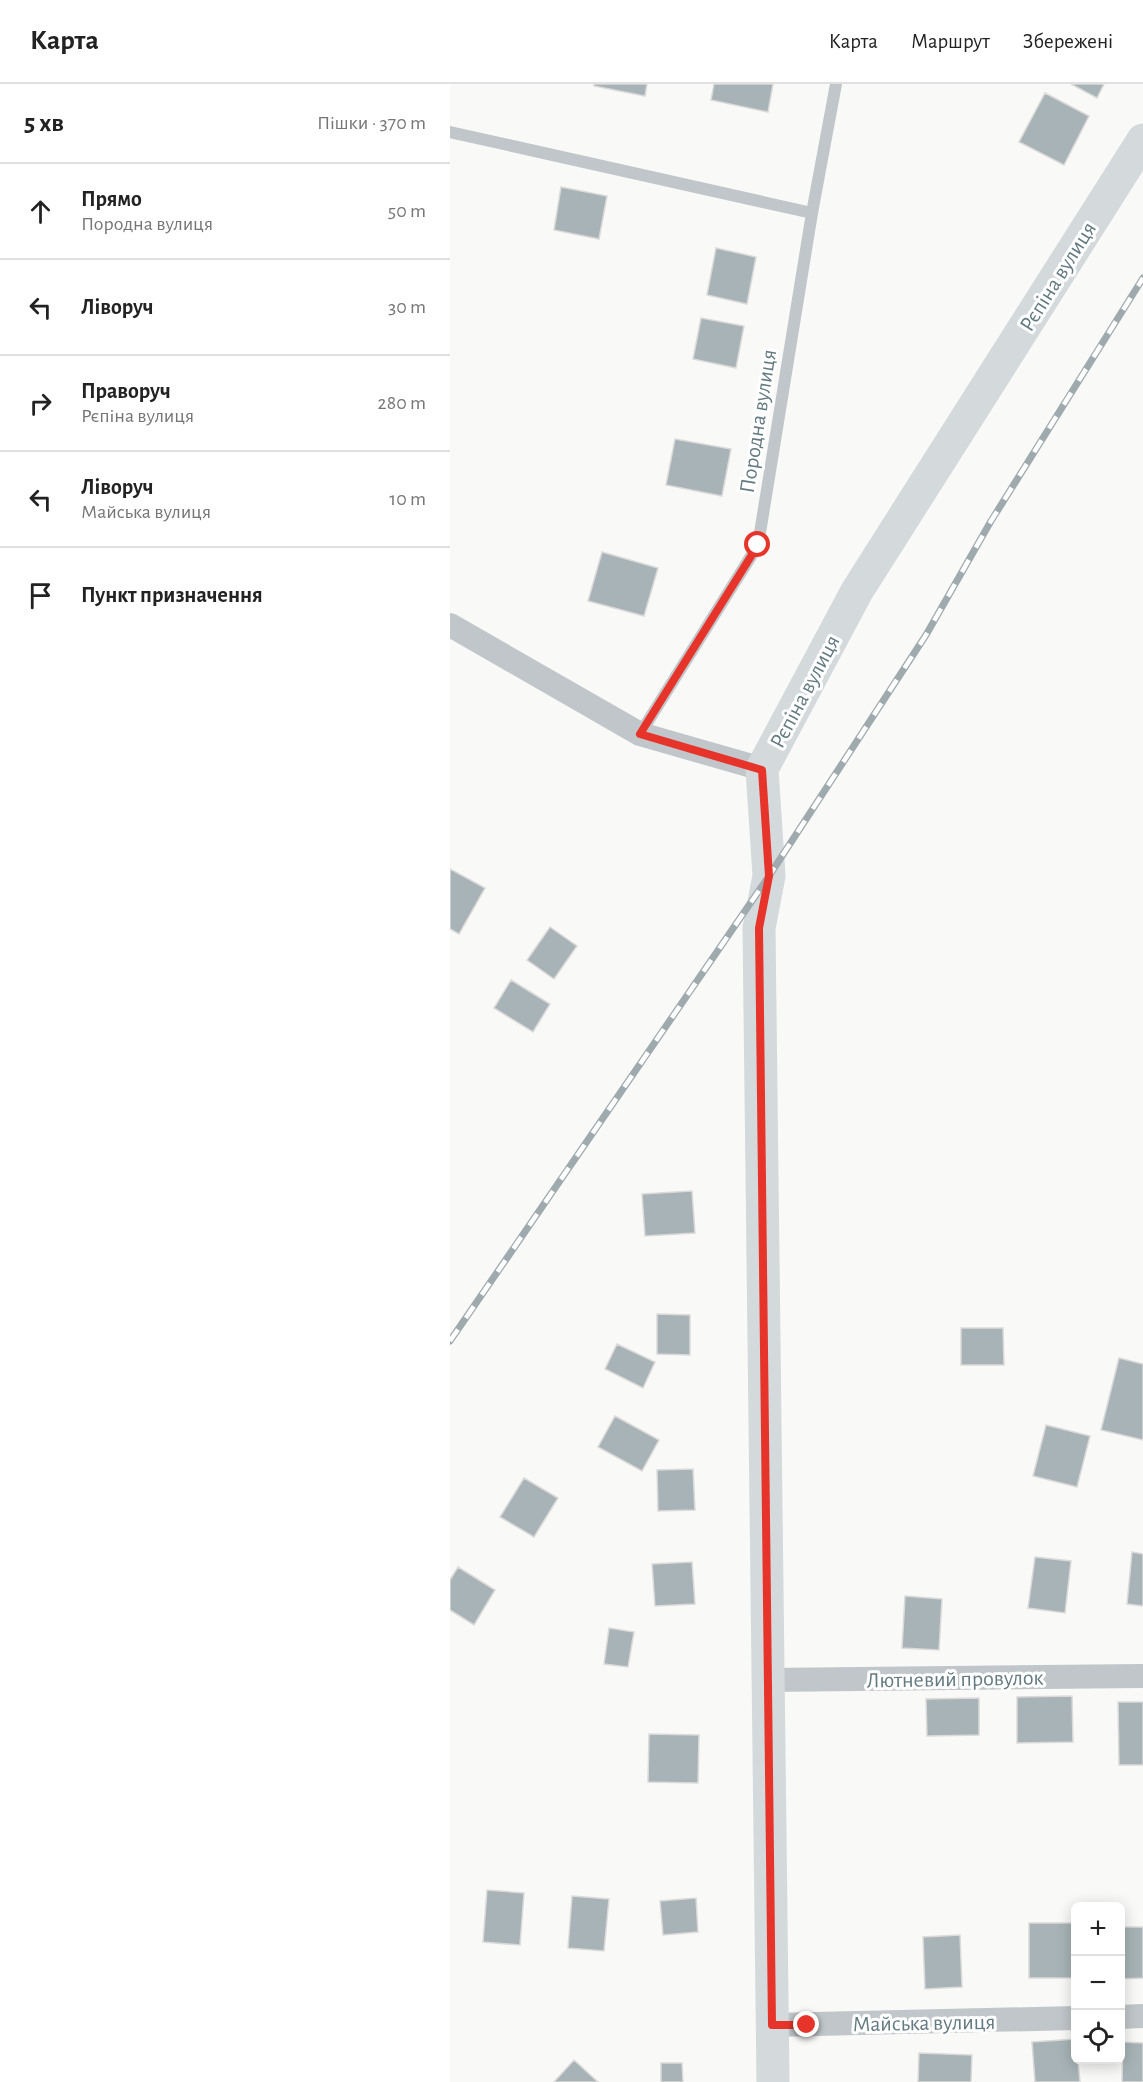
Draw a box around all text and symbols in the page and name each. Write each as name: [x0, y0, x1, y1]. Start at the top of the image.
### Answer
text: Карта: [30, 27, 99, 55]
text: Карта: [829, 31, 878, 52]
text: Маршрут: [911, 31, 990, 52]
text: Збережені: [1023, 31, 1113, 52]
text: 5 хв: [24, 110, 64, 136]
text: Пішки · 370 m: [317, 113, 426, 133]
text: Прямо: [81, 188, 142, 210]
icon: ahead: [24, 195, 57, 228]
text: 50 m: [388, 201, 426, 221]
text: Породна вулиця: [81, 214, 213, 234]
street label: Рєпіна вулиця: [1016, 218, 1100, 335]
icon: left: [24, 291, 57, 324]
text: Ліворуч: [81, 296, 154, 318]
text: 30 m: [388, 297, 426, 317]
street label: Породна вулиця: [736, 348, 780, 495]
text: Праворуч: [81, 380, 171, 402]
icon: right: [24, 387, 57, 420]
text: 280 m: [378, 393, 426, 413]
text: Рєпіна вулиця: [81, 406, 194, 426]
text: Ліворуч: [81, 476, 154, 498]
icon: left: [24, 483, 57, 516]
text: 10 m: [389, 489, 426, 509]
text: Майська вулиця: [81, 502, 211, 522]
route start: [744, 531, 770, 557]
icon: arrive: [24, 579, 57, 612]
text: Пункт призначення: [81, 584, 263, 606]
street label: Рєпіна вулиця: [766, 631, 844, 752]
street label: Лютневий провулок: [866, 1666, 1044, 1692]
map controls: [1071, 1902, 1125, 2064]
button: +: [1071, 1902, 1125, 1956]
button: −: [1071, 1956, 1125, 2010]
button: locate: [1071, 2010, 1125, 2064]
route end: [793, 2011, 819, 2037]
street label: Майська вулиця: [852, 2011, 996, 2035]

